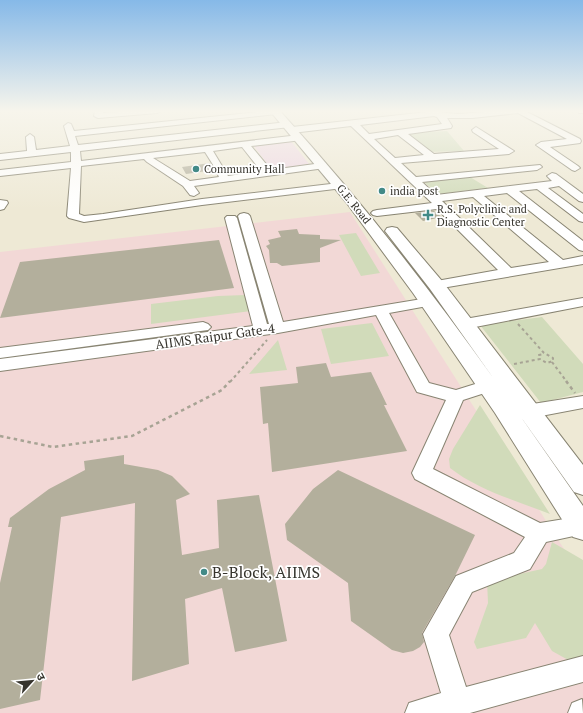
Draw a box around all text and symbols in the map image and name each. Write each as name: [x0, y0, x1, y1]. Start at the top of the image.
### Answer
place label: Community Hall: [204, 162, 285, 176]
marker: Community Hall: [191, 164, 201, 174]
street label: G.E. Road: [334, 181, 374, 227]
place label: india post: [390, 184, 439, 198]
marker: india post: [377, 186, 387, 196]
place label: R.S. Polyclinic and Diagnostic Center: [437, 202, 527, 229]
marker: R.S. Polyclinic and Diagnostic Center: [422, 209, 434, 221]
street label: AIIMS Raipur Gate-4: [154, 319, 276, 353]
place label: B-Block, AIIMS: [212, 561, 320, 583]
marker: B-Block, AIIMS: [199, 567, 209, 577]
north arrow: [12, 661, 52, 701]
text: उ: [33, 670, 49, 683]

